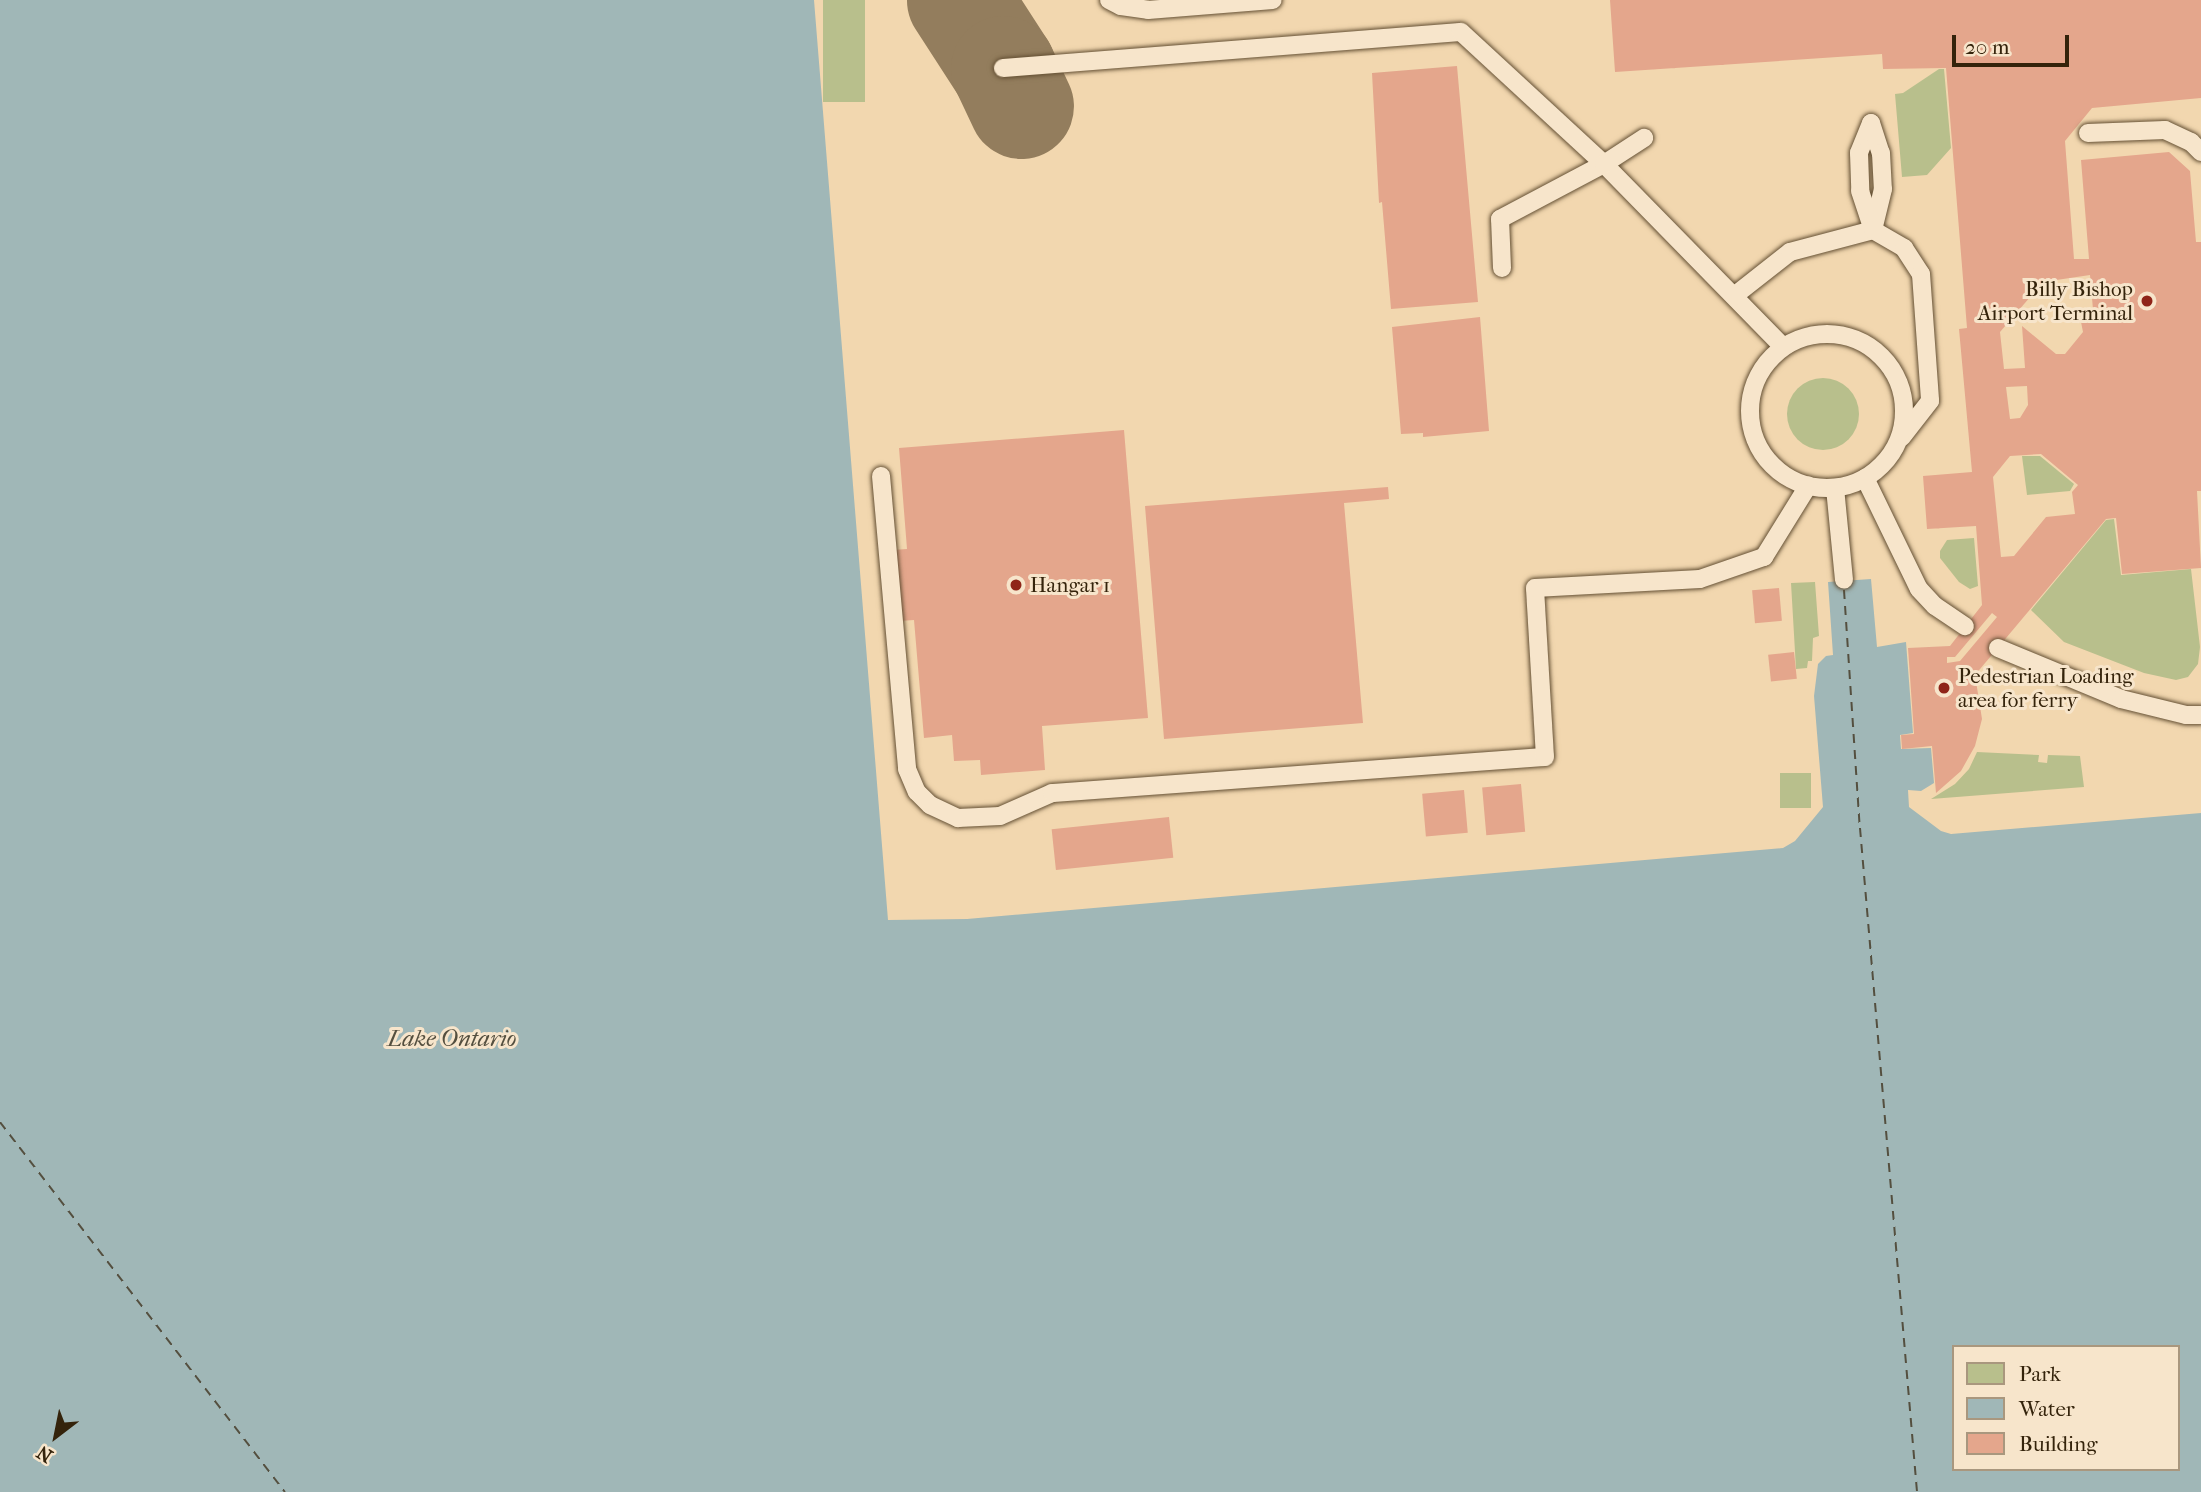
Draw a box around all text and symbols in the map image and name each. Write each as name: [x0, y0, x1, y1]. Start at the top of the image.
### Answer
scale bar: [1956, 21, 2073, 65]
text: 20 m: [1965, 35, 2009, 59]
place label: Billy Bishop Airport Terminal: [1978, 276, 2133, 326]
marker: Billy Bishop Airport Terminal: [2139, 293, 2155, 309]
place label: Hangar 1: [1030, 572, 1110, 598]
marker: Hangar 1: [1008, 577, 1024, 593]
place label: Pedestrian Loading area for ferry: [1958, 663, 2133, 713]
marker: Pedestrian Loading area for ferry: [1936, 680, 1952, 696]
water label: Lake Ontario: [388, 1025, 516, 1053]
legend: [1952, 1345, 2180, 1471]
text: Park: [2019, 1362, 2061, 1386]
text: Water: [2019, 1397, 2075, 1421]
north arrow: [21, 1401, 91, 1471]
text: Building: [2019, 1432, 2097, 1456]
text: N: [33, 1441, 57, 1467]

